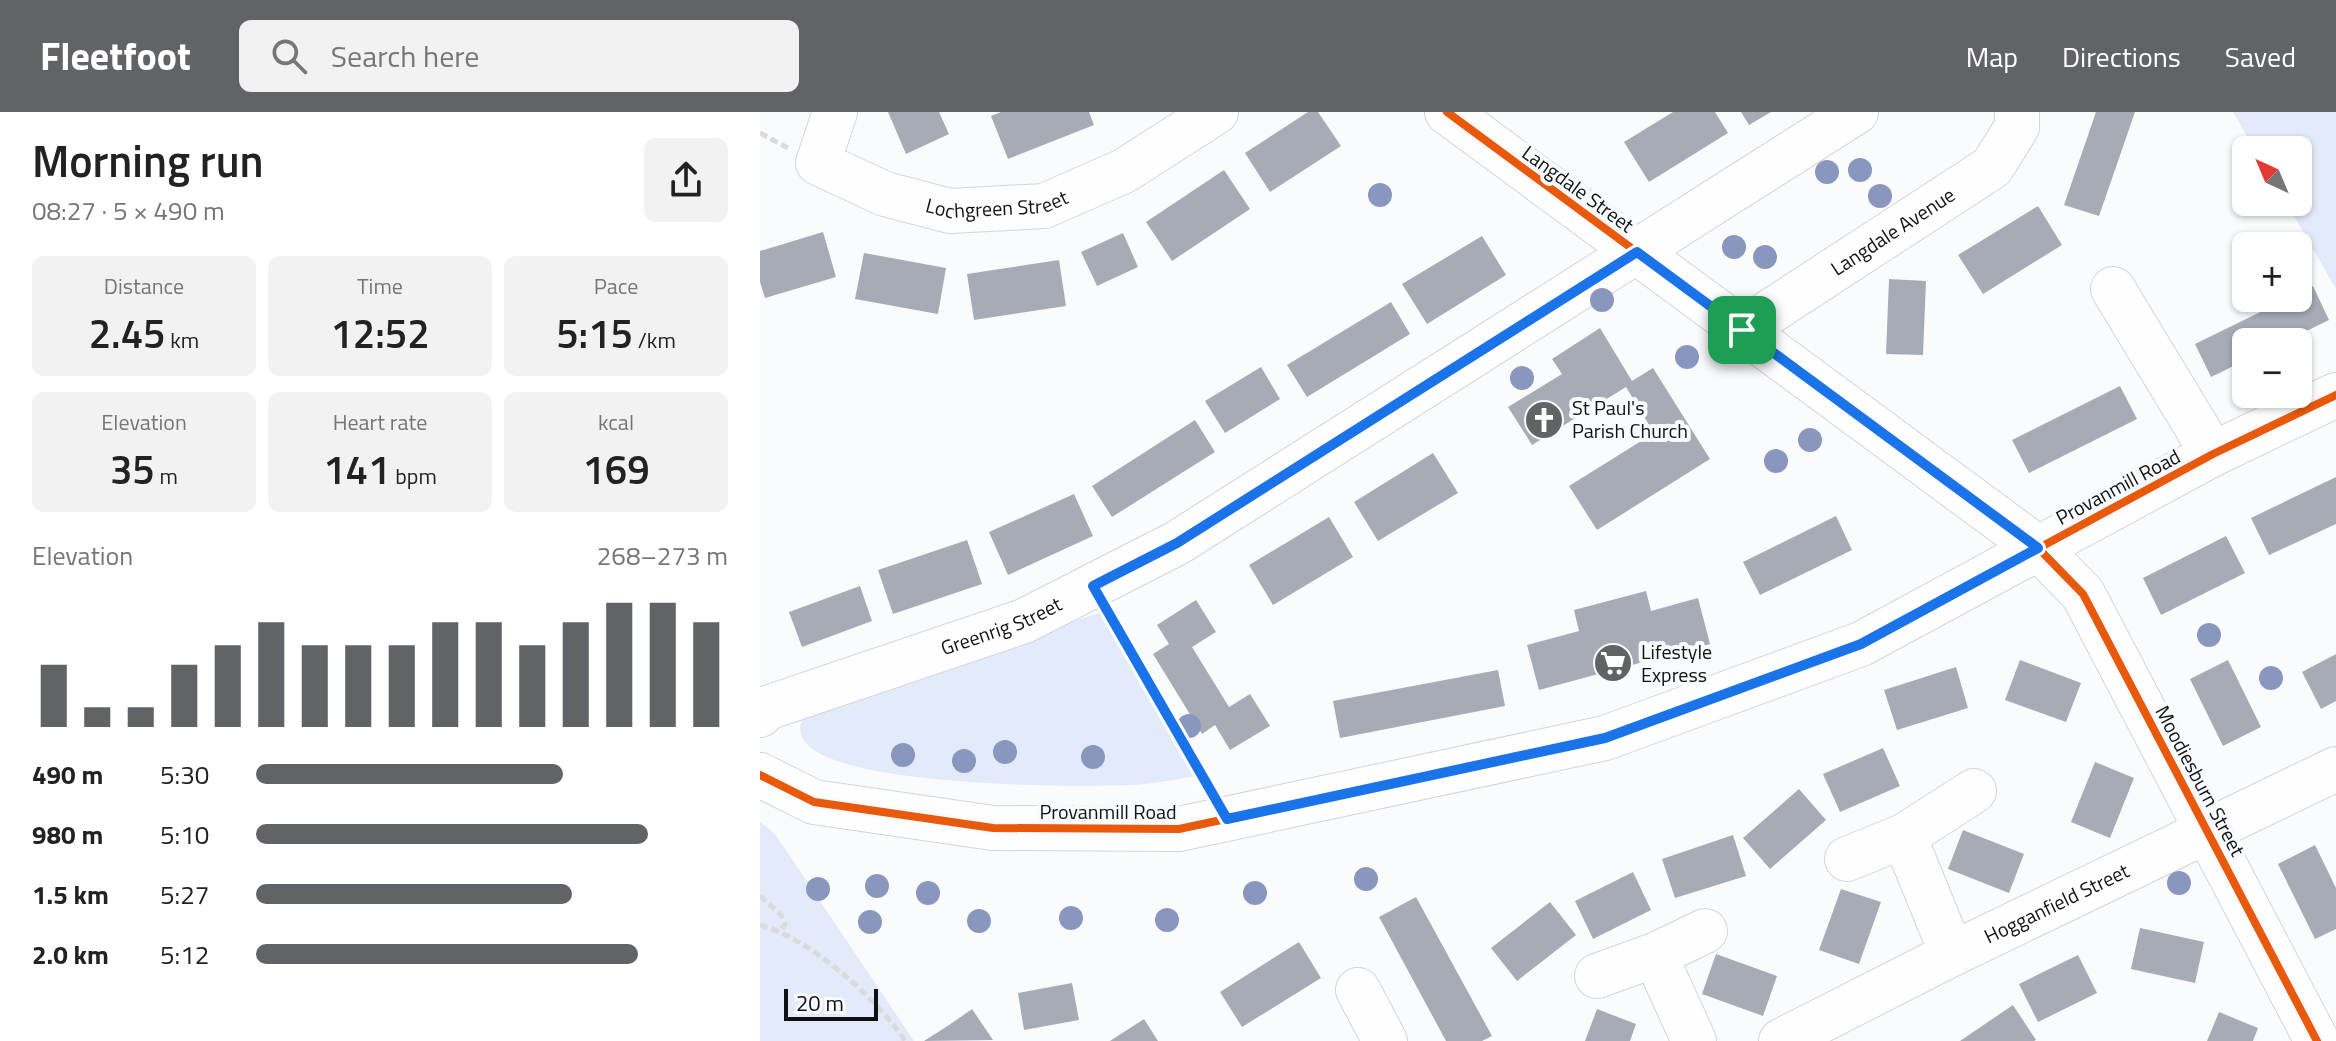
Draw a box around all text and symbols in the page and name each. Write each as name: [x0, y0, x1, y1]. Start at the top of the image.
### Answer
search box: [239, 20, 799, 92]
text: Fleetfoot: [40, 27, 191, 85]
text: Search here: [331, 33, 480, 79]
icon: search: [267, 34, 311, 78]
text: Map: [1966, 35, 2018, 78]
text: Directions: [2062, 35, 2181, 78]
text: Saved: [2225, 35, 2296, 78]
text: Morning run: [32, 127, 264, 194]
north arrow: [2232, 136, 2312, 216]
map controls: [2232, 136, 2312, 408]
street label: Langdale Street: [1516, 137, 1641, 240]
button: share: [644, 138, 728, 222]
street label: Langdale Avenue: [1824, 179, 1961, 283]
street label: Lochgreen Street: [922, 181, 1073, 227]
text: 08:27 · 5 × 490 m: [32, 191, 225, 230]
button: +: [2232, 232, 2312, 312]
text: Distance: [104, 269, 184, 303]
text: Time: [357, 269, 403, 303]
text: Pace: [594, 269, 638, 303]
pin: [1708, 296, 1776, 364]
text: 2.45: [89, 303, 165, 364]
text: 12:52: [330, 303, 430, 364]
text: 5:15: [556, 303, 633, 364]
icon: arrive: [1720, 308, 1764, 352]
text: km: [165, 323, 199, 357]
text: /km: [633, 323, 676, 357]
button: −: [2232, 328, 2312, 408]
place label: St Paul's Parish Church: [1572, 392, 1688, 446]
church icon: St Paul's Parish Church: [1523, 399, 1565, 441]
text: Elevation: [101, 405, 187, 439]
text: Heart rate: [333, 405, 427, 439]
text: kcal: [598, 405, 634, 439]
text: 35: [110, 439, 155, 500]
text: 141: [323, 439, 390, 500]
text: 169: [582, 439, 650, 500]
street label: Provanmill Road: [2050, 441, 2186, 532]
text: m: [155, 459, 178, 493]
text: bpm: [390, 459, 437, 493]
text: Elevation: [32, 536, 133, 575]
text: 268–273 m: [597, 536, 728, 575]
street label: Greenrig Street: [936, 588, 1067, 663]
place label: Lifestyle Express: [1641, 636, 1712, 690]
supermarket icon: Lifestyle Express: [1592, 642, 1634, 684]
street label: Moodiesburn Street: [2148, 700, 2253, 862]
text: 490 m: [32, 755, 103, 794]
text: 5:30: [160, 755, 209, 794]
street label: Provanmill Road: [1039, 796, 1177, 827]
text: 980 m: [32, 815, 103, 854]
text: 5:10: [160, 815, 209, 854]
street label: Hogganfield Street: [1979, 855, 2134, 951]
text: 1.5 km: [32, 875, 109, 914]
text: 5:27: [160, 875, 209, 914]
text: 2.0 km: [32, 935, 109, 974]
text: 5:12: [160, 935, 209, 974]
scale bar: [784, 985, 878, 1021]
text: 20 m: [796, 986, 844, 1020]

